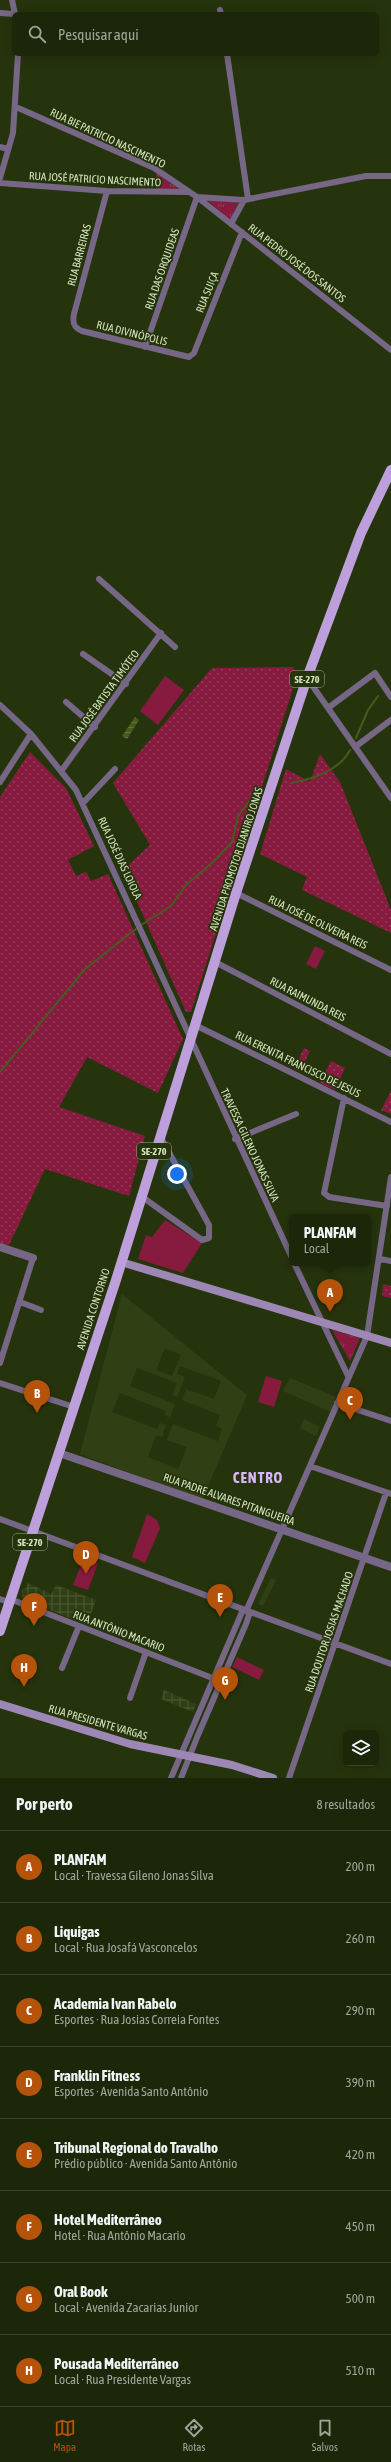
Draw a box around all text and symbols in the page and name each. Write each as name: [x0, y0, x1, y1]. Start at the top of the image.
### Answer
search box: [12, 12, 379, 56]
icon: search: [26, 23, 48, 45]
text: Pesquisar aqui: [58, 26, 139, 43]
street label: RUA BIE PATRICIO NASCIMENTO: [49, 106, 167, 170]
street label: RUA JOSÉ PATRICIO NASCIMENTO: [29, 170, 161, 188]
street label: RUA PEDRO JOSÉ DOS SANTOS: [246, 221, 348, 305]
street label: RUA BARREIRAS: [65, 222, 93, 287]
street label: RUA DAS ORQUIDEAS: [142, 227, 182, 311]
street label: RUA SUIÇA: [193, 269, 221, 314]
street label: RUA DIVINÓPOLIS: [95, 318, 169, 348]
street label: RUA JOSÉ BATISTA TIMÓTEO: [67, 648, 141, 744]
road number: SE-270: [290, 671, 324, 687]
street label: AVENIDA PROMOTOR DJANIRO JONAS: [207, 785, 265, 932]
street label: RUA JOSÉ DIAS LOIOLA: [96, 815, 145, 902]
street label: RUA JOSÉ DE OLIVEIRA REIS: [267, 893, 370, 951]
street label: RUA RAIMUNDA REIS: [268, 975, 348, 1023]
street label: RUA ERENITA FRANCISCO DE JESUS: [234, 1028, 363, 1100]
street label: TRAVESSA GILENO JONAS SILVA: [219, 1087, 282, 1204]
road number: SE-270: [137, 1143, 171, 1159]
your location: [167, 1164, 187, 1184]
popup: [289, 1214, 371, 1266]
text: PLANFAM: [304, 1224, 356, 1241]
text: Local: [304, 1241, 329, 1256]
street label: AVENIDA CONTORNO: [74, 1267, 112, 1351]
pin: A: [317, 1279, 343, 1312]
pin: B: [24, 1380, 50, 1413]
pin: C: [337, 1387, 363, 1420]
district label: CENTRO: [233, 1469, 283, 1486]
street label: RUA PADRE ALVARES PITANGUEIRA: [162, 1471, 297, 1527]
road number: SE-270: [13, 1534, 47, 1550]
pin: D: [73, 1541, 99, 1574]
street label: RUA DOUTOR JOSIAS MACHADO: [303, 1570, 355, 1694]
pin: E: [207, 1584, 233, 1617]
pin: F: [21, 1593, 47, 1626]
street label: RUA ANTÔNIO MACARIO: [72, 1608, 166, 1654]
pin: H: [11, 1654, 37, 1687]
pin: G: [212, 1667, 238, 1700]
street label: RUA PRESIDENTE VARGAS: [47, 1702, 149, 1742]
map controls: [343, 1730, 379, 1766]
button: layers: [343, 1730, 379, 1766]
text: Por perto: [16, 1794, 73, 1814]
text: 8 resultados: [316, 1797, 375, 1812]
text: PLANFAM: [54, 1851, 107, 1868]
text: A: [26, 1859, 32, 1874]
text: 200 m: [346, 1859, 375, 1874]
text: Local · Travessa Gileno Jonas Silva: [54, 1868, 214, 1883]
text: Liquigas: [54, 1923, 99, 1940]
text: B: [26, 1931, 32, 1946]
text: 260 m: [346, 1931, 375, 1946]
text: Local · Rua Josafá Vasconcelos: [54, 1940, 197, 1955]
text: Academia Ivan Rabelo: [54, 1995, 177, 2012]
text: C: [26, 2003, 32, 2018]
text: 290 m: [346, 2003, 375, 2018]
text: Esportes · Rua Josias Correia Fontes: [54, 2012, 219, 2027]
text: Franklin Fitness: [54, 2067, 140, 2084]
text: D: [25, 2075, 33, 2090]
text: 390 m: [346, 2075, 375, 2090]
text: Esportes · Avenida Santo Antônio: [54, 2084, 208, 2099]
text: Tribunal Regional do Travalho: [54, 2139, 218, 2156]
text: E: [26, 2147, 32, 2162]
text: 420 m: [346, 2147, 375, 2162]
text: Prédio público · Avenida Santo Antônio: [54, 2156, 237, 2171]
text: Hotel Mediterrâneo: [54, 2211, 162, 2228]
text: F: [26, 2219, 32, 2234]
text: 450 m: [346, 2219, 375, 2234]
text: Hotel · Rua Antônio Macario: [54, 2228, 186, 2243]
text: Oral Book: [54, 2283, 108, 2300]
text: G: [26, 2291, 32, 2306]
text: 500 m: [346, 2291, 375, 2306]
text: Local · Avenida Zacarias Junior: [54, 2300, 198, 2315]
text: Pousada Mediterrâneo: [54, 2355, 179, 2372]
text: H: [25, 2363, 33, 2378]
text: 510 m: [346, 2363, 375, 2378]
text: Local · Rua Presidente Vargas: [54, 2372, 191, 2387]
tab: Mapa: [53, 2417, 76, 2453]
tab: Rotas: [182, 2417, 205, 2453]
tab: Salvos: [312, 2417, 338, 2453]

